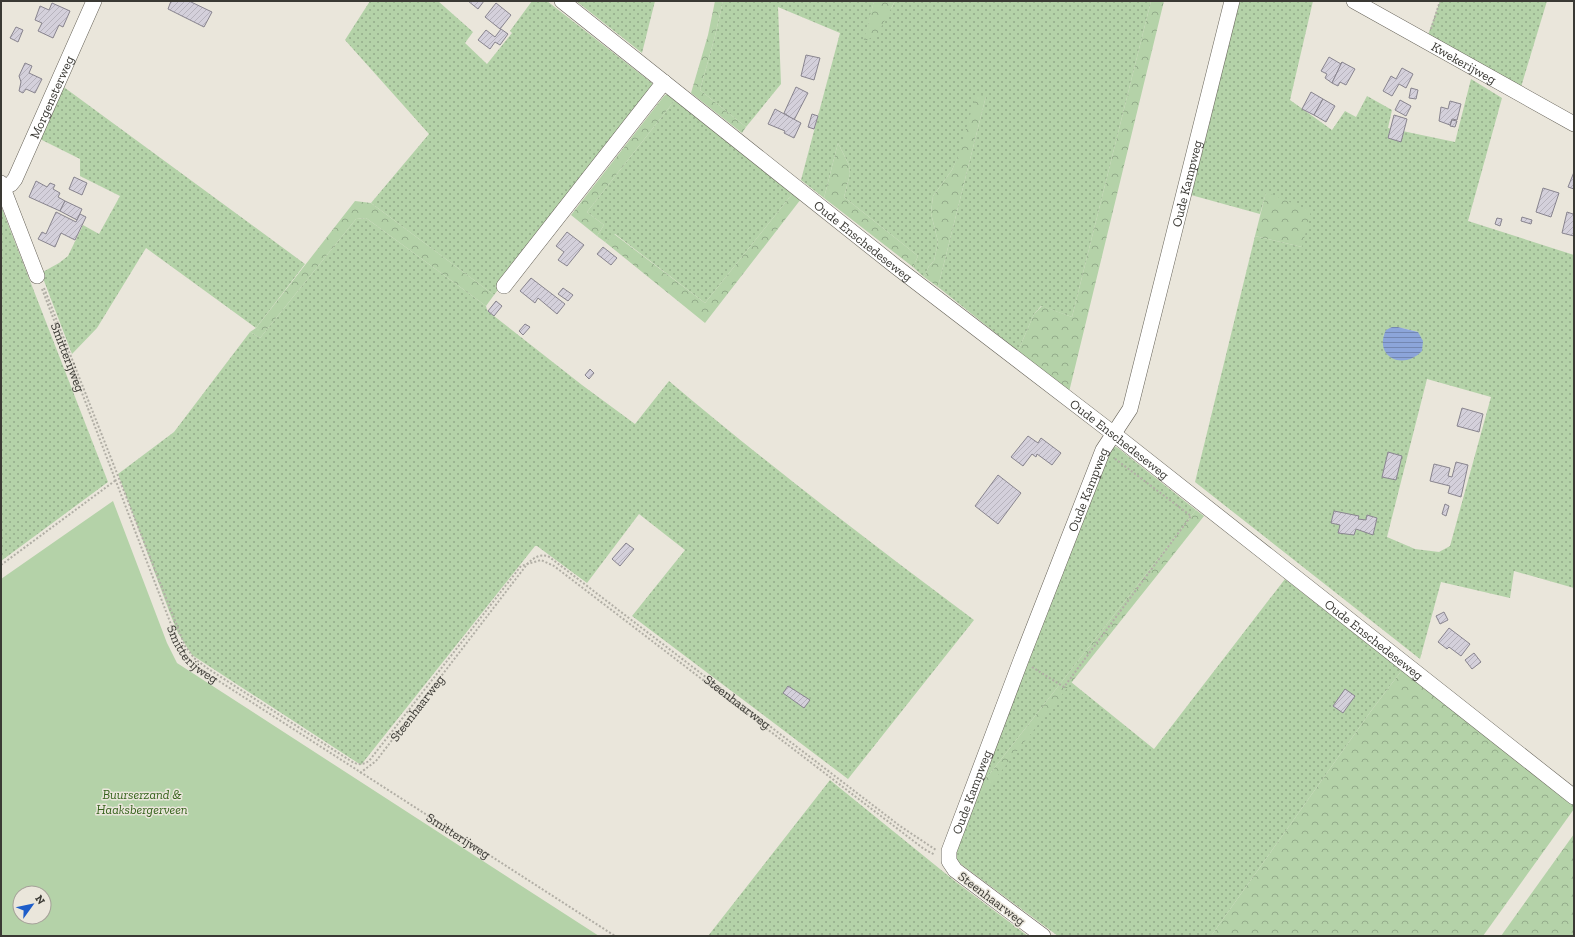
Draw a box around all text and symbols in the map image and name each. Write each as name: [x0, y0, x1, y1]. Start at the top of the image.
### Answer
street label: Kwekerijweg: [1429, 39, 1499, 87]
street label: Morgensterweg: [27, 53, 77, 141]
street label: Oude Kampweg: [1169, 139, 1205, 229]
street label: Oude Enschedeseweg: [811, 197, 915, 285]
street label: Smitterijweg: [48, 321, 88, 394]
street label: Oude Enschedeseweg: [1067, 396, 1172, 482]
street label: Oude Kampweg: [1065, 445, 1111, 534]
street label: Oude Enschedeseweg: [1322, 596, 1426, 683]
street label: Smitterijweg: [164, 623, 221, 686]
street label: Steenhaarweg: [387, 672, 447, 744]
street label: Steenhaarweg: [701, 672, 774, 732]
street label: Oude Kampweg: [949, 748, 994, 836]
park label: Buurserzand & Haaksbergerveen: [96, 787, 188, 817]
street label: Smitterijweg: [424, 810, 493, 862]
street label: Steenhaarweg: [955, 868, 1028, 928]
north arrow: [12, 885, 52, 925]
text: N: [32, 893, 48, 907]

